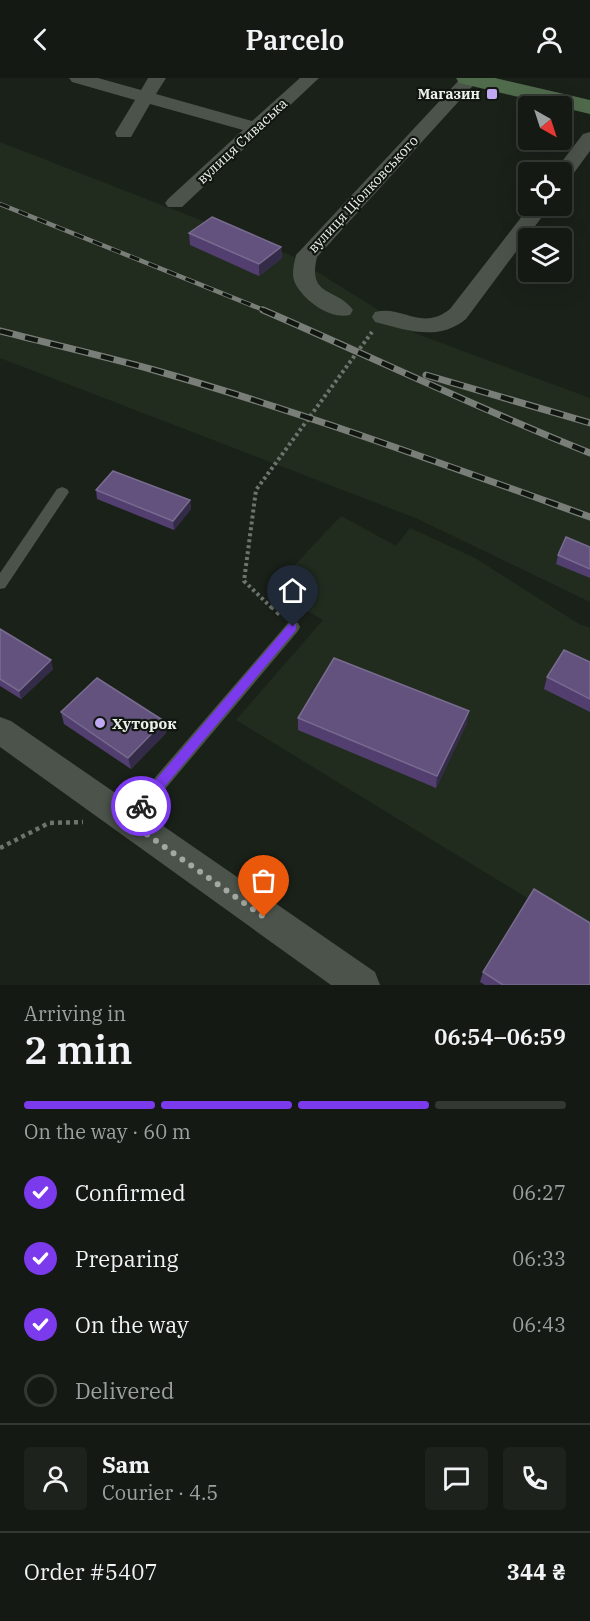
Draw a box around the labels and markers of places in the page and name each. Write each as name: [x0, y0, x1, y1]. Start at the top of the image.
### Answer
place label: Магазин: [418, 85, 480, 103]
marker: Магазин: [485, 87, 499, 101]
pin: [267, 565, 318, 627]
place label: Хуторок: [112, 714, 176, 733]
marker: Хуторок: [93, 716, 107, 730]
pin: [238, 855, 289, 917]

